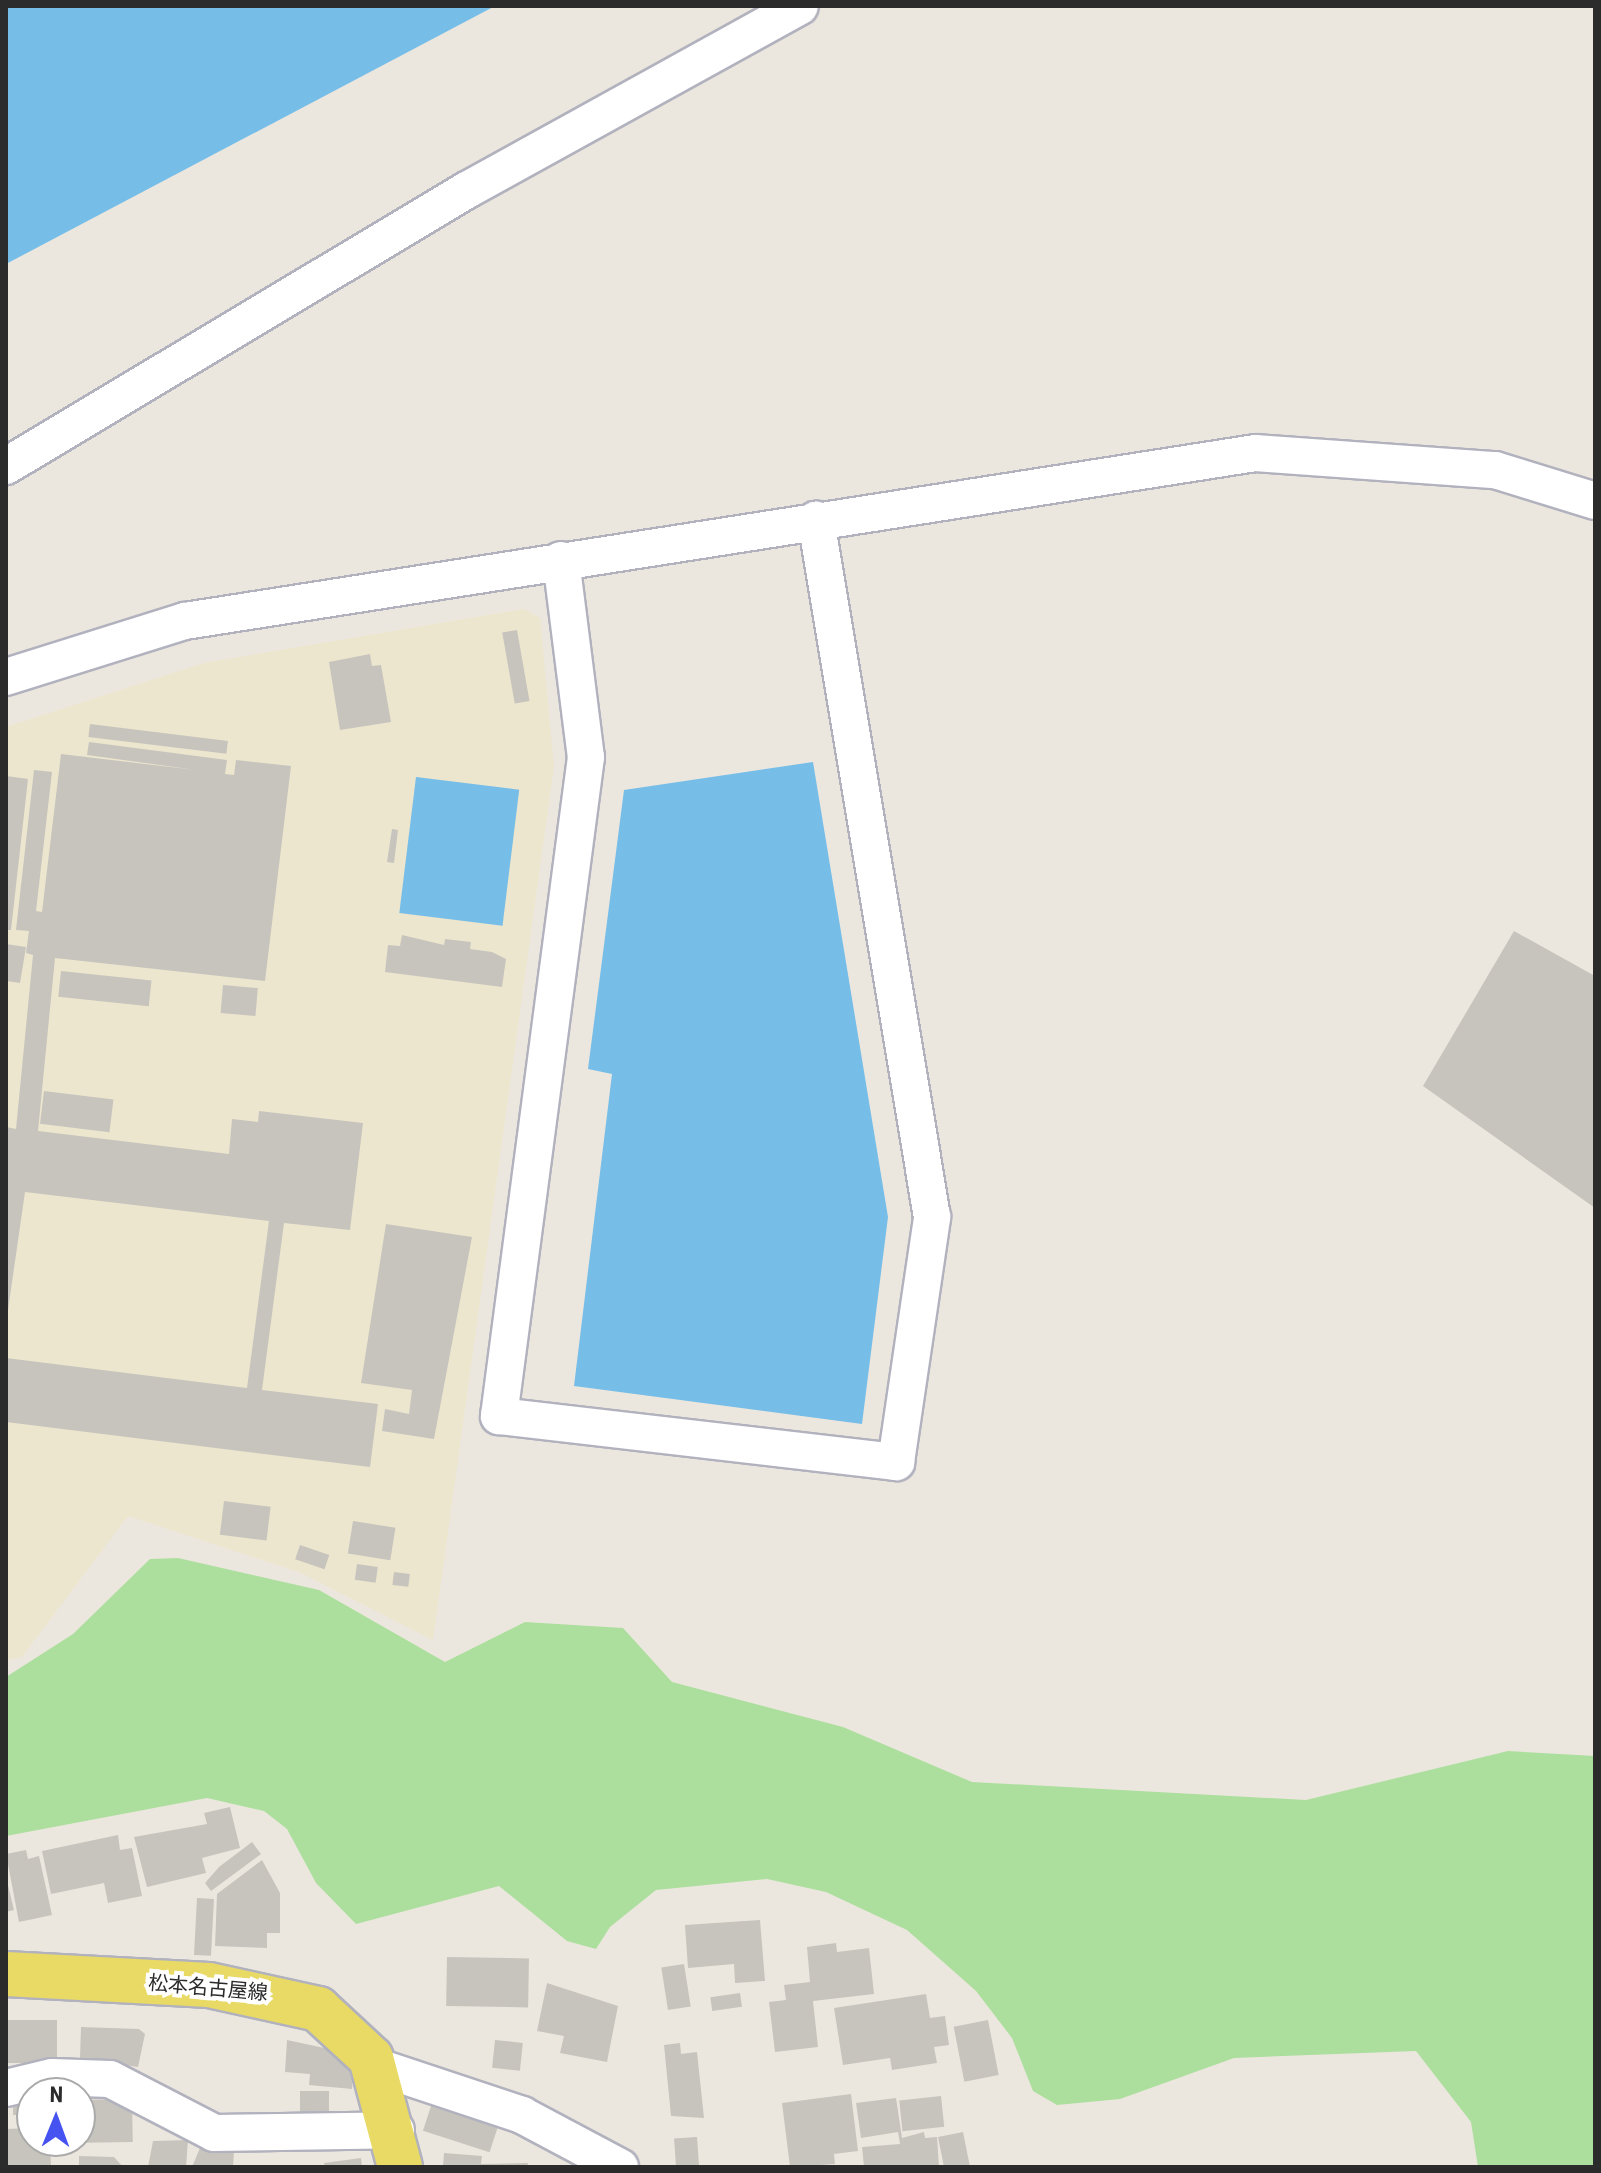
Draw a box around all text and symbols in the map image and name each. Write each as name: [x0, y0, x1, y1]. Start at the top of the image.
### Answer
street label: 松本名古屋線: [147, 1971, 269, 2005]
north arrow: [16, 2077, 96, 2157]
text: N: [49, 2082, 63, 2107]

